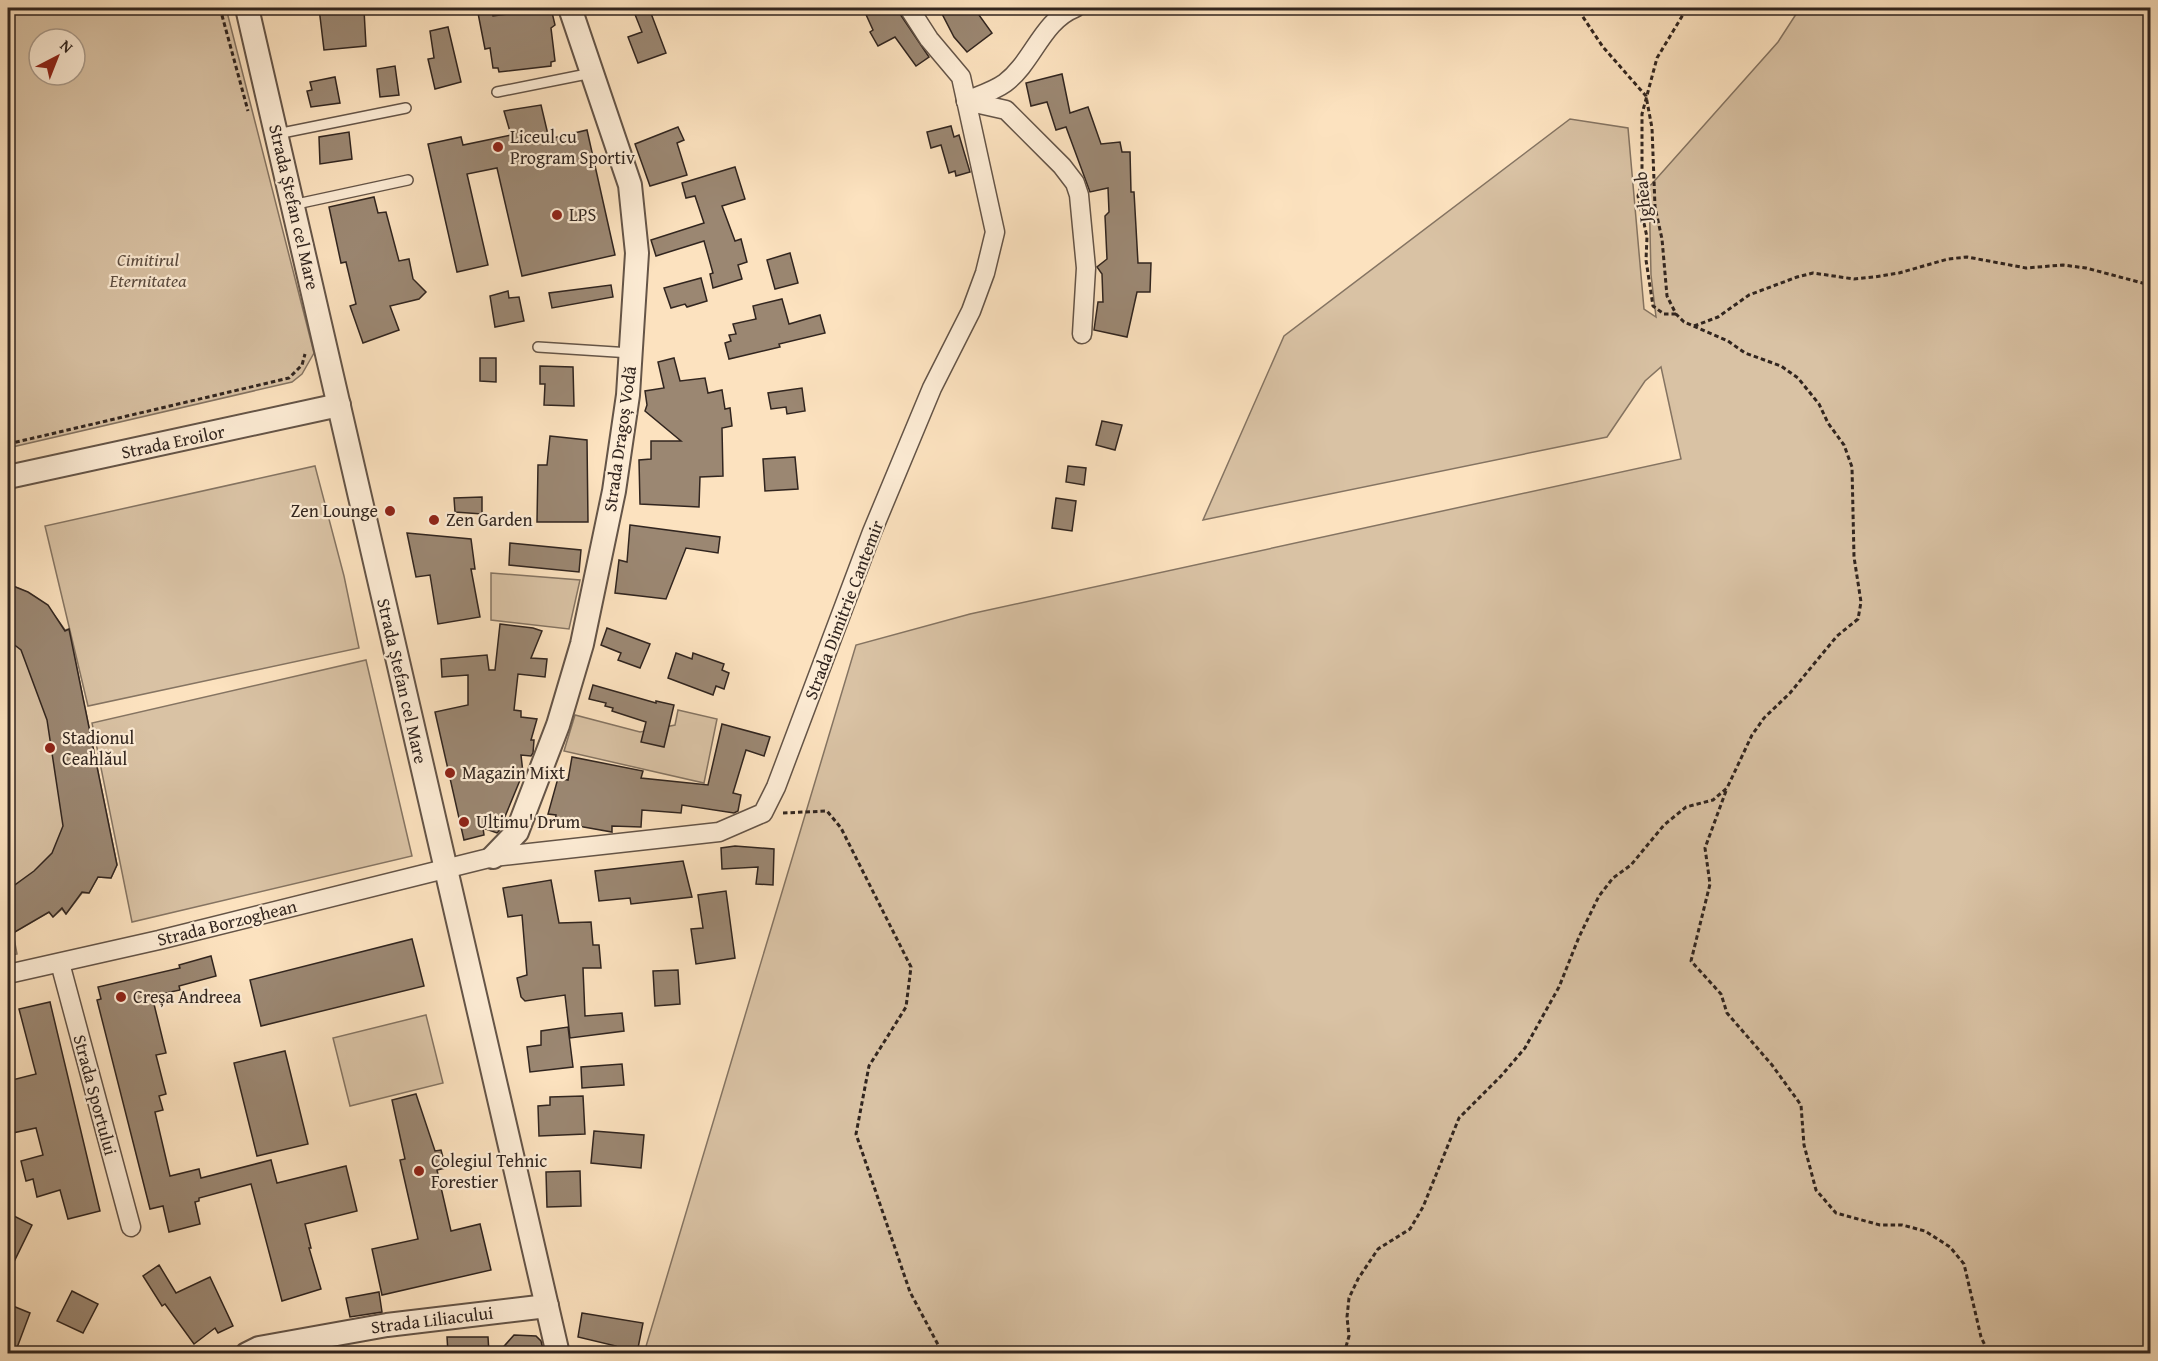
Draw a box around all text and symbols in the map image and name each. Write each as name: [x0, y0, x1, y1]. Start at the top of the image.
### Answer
north arrow: [27, 27, 87, 87]
text: N: [55, 33, 79, 59]
street label: Strada Ștefan cel Mare: [262, 121, 327, 292]
place label: Liceul cu Program Sportiv: [510, 123, 635, 171]
marker: Liceul cu Program Sportiv: [491, 140, 505, 154]
street label: Jgheab: [1626, 170, 1659, 226]
place label: LPS: [569, 201, 596, 228]
marker: LPS: [550, 208, 564, 222]
park label: Cimitirul Eternitatea: [108, 246, 187, 294]
street label: Strada Dragoș Vodă: [596, 364, 643, 514]
street label: Strada Eroilor: [119, 417, 228, 466]
place label: Zen Lounge: [291, 497, 378, 524]
marker: Zen Lounge: [383, 504, 397, 518]
place label: Zen Garden: [446, 506, 533, 533]
marker: Zen Garden: [427, 513, 441, 527]
street label: Strada Dimitrie Cantemir: [797, 516, 890, 704]
street label: Strada Ștefan cel Mare: [370, 595, 435, 766]
place label: Stadionul Ceahlăul: [62, 724, 134, 772]
marker: Stadionul Ceahlăul: [43, 741, 57, 755]
place label: Magazin Mixt: [462, 759, 566, 786]
marker: Magazin Mixt: [443, 766, 457, 780]
place label: Ultimu' Drum: [476, 808, 580, 835]
marker: Ultimu' Drum: [457, 815, 471, 829]
street label: Strada Borzoghean: [154, 892, 300, 953]
place label: Creșa Andreea: [133, 983, 242, 1010]
marker: Creșa Andreea: [114, 990, 128, 1004]
street label: Strada Sportului: [66, 1031, 125, 1158]
place label: Colegiul Tehnic Forestier: [431, 1147, 547, 1195]
marker: Colegiul Tehnic Forestier: [412, 1164, 426, 1178]
street label: Strada Liliacului: [369, 1299, 495, 1340]

